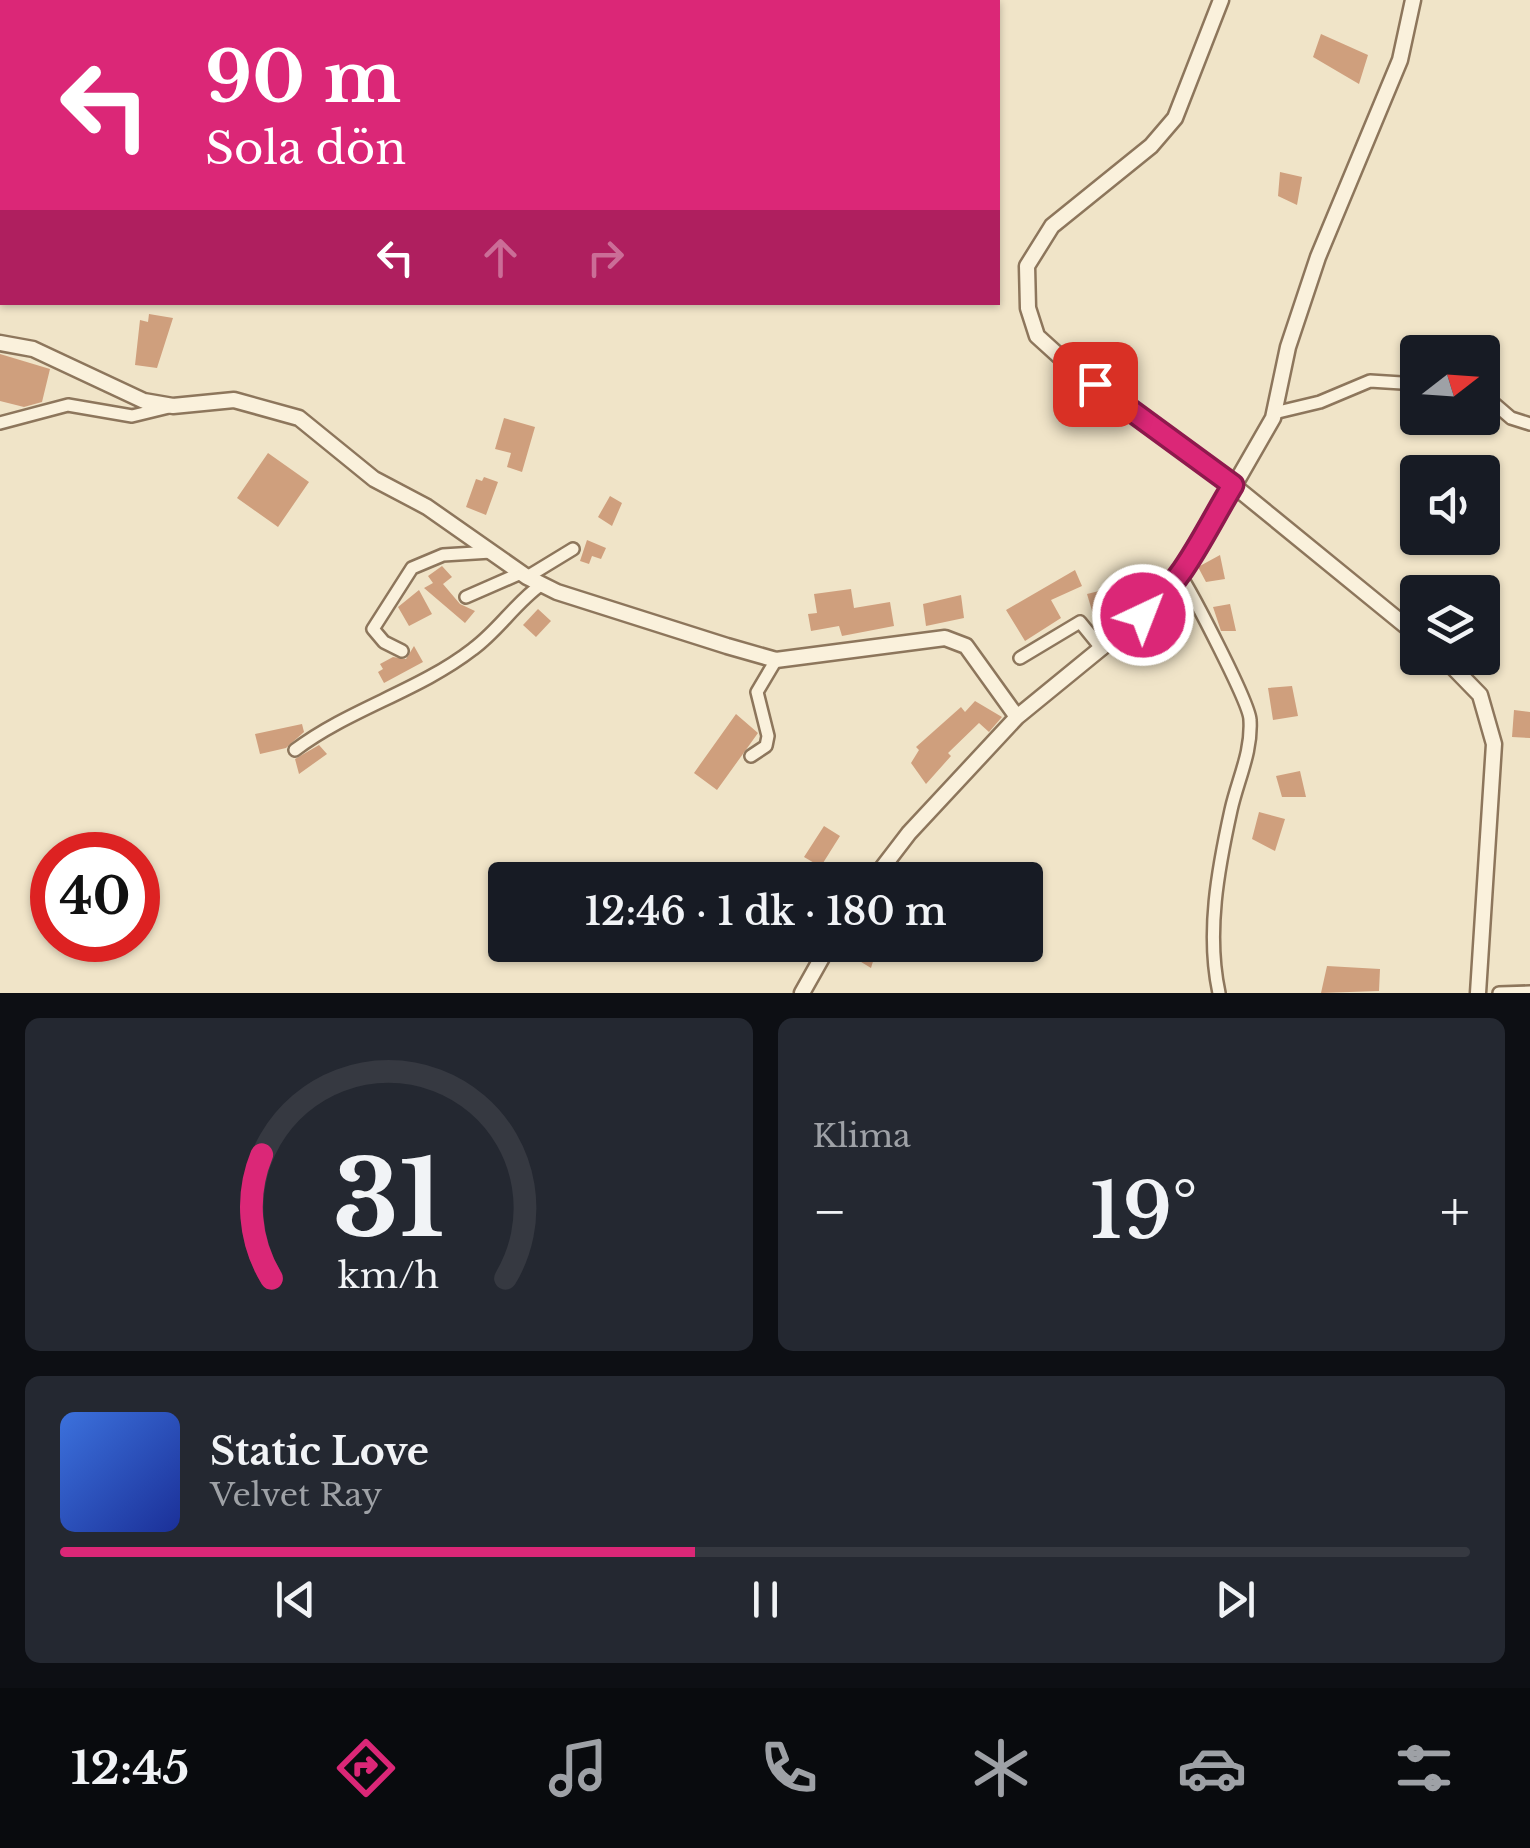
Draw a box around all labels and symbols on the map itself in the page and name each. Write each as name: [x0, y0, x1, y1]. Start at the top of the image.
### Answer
north arrow: [1400, 335, 1500, 435]
pin: [1053, 342, 1138, 427]
position arrow: [1091, 563, 1195, 667]
speed limit sign: 40: [30, 832, 160, 962]

